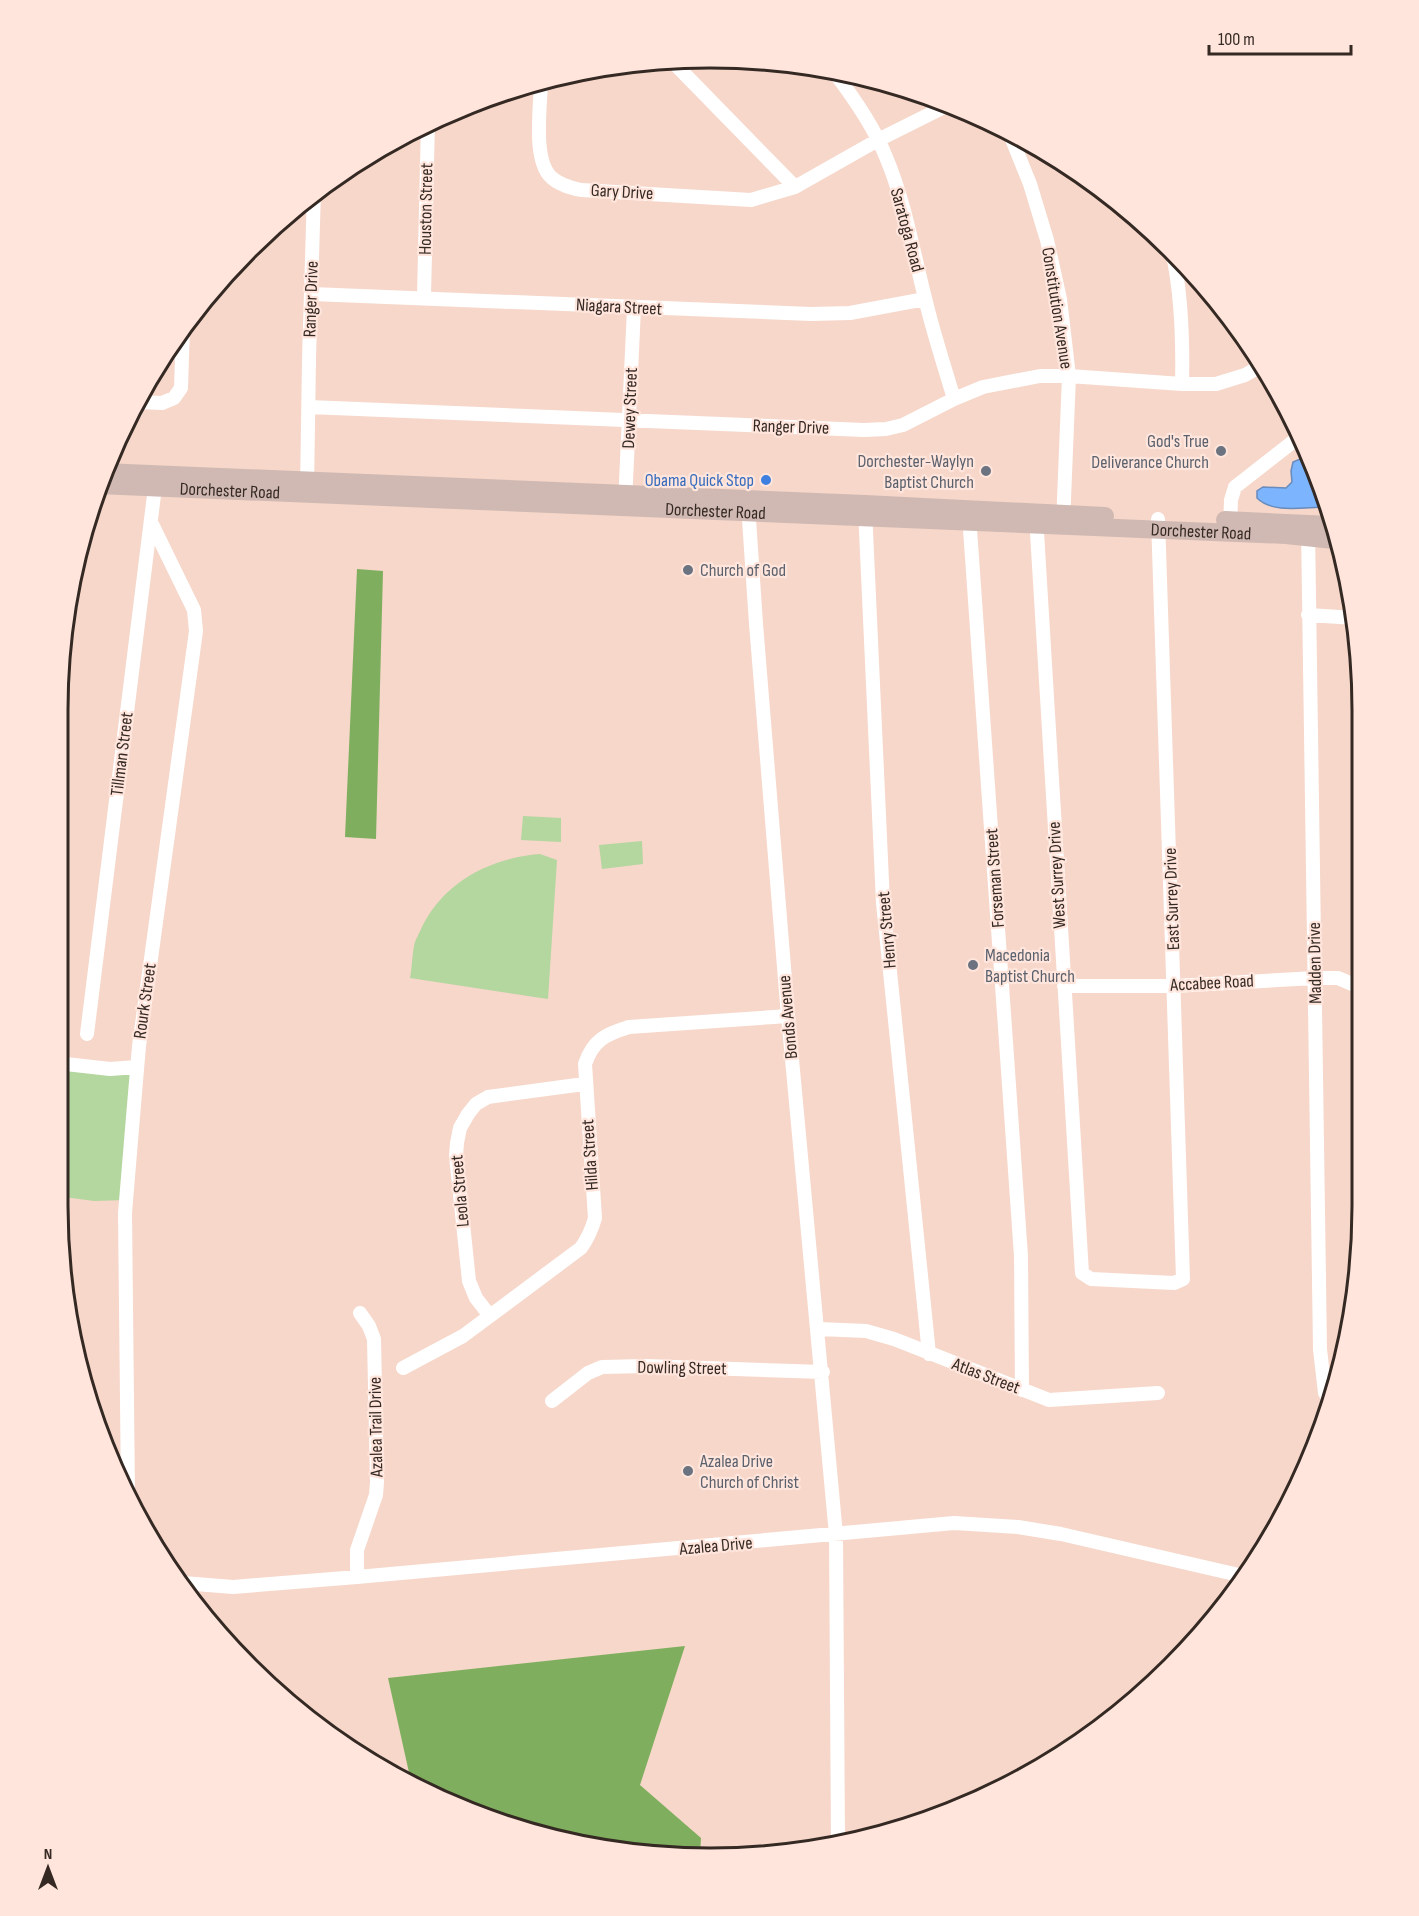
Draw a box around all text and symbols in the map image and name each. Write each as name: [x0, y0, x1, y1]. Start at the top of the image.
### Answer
scale bar: [1209, 18, 1352, 56]
text: 100 m: [1218, 29, 1255, 50]
street label: Houston Street: [415, 162, 437, 255]
street label: Gary Drive: [590, 180, 654, 204]
street label: Saratoga Road: [886, 186, 928, 274]
street label: Constitution Avenue: [1037, 246, 1077, 370]
street label: Ranger Drive: [299, 260, 323, 338]
street label: Niagara Street: [576, 294, 663, 320]
street label: Dewey Street: [618, 367, 642, 449]
street label: Ranger Drive: [752, 415, 830, 439]
place label: God's True Deliverance Church: [1091, 431, 1209, 473]
marker: God's True Deliverance Church: [1214, 444, 1228, 458]
place label: Dorchester-Waylyn Baptist Church: [857, 451, 974, 493]
marker: Dorchester-Waylyn Baptist Church: [979, 464, 993, 478]
place label: Obama Quick Stop: [645, 470, 754, 491]
marker: Obama Quick Stop: [759, 473, 773, 487]
street label: Dorchester Road: [179, 478, 281, 503]
street label: Dorchester Road: [665, 498, 766, 524]
street label: Dorchester Road: [1150, 519, 1252, 544]
place label: Church of God: [700, 560, 786, 581]
marker: Church of God: [681, 563, 695, 577]
street label: Tillman Street: [106, 710, 138, 797]
street label: West Surrey Drive: [1044, 821, 1070, 929]
street label: Forseman Street: [981, 827, 1009, 928]
street label: East Surrey Drive: [1160, 847, 1184, 951]
street label: Henry Street: [873, 890, 901, 969]
street label: Madden Drive: [1304, 922, 1326, 1004]
place label: Macedonia Baptist Church: [985, 945, 1075, 987]
marker: Macedonia Baptist Church: [966, 958, 980, 972]
street label: Rourk Street: [129, 961, 161, 1040]
street label: Accabee Road: [1169, 970, 1254, 996]
street label: Bonds Avenue: [774, 974, 802, 1060]
street label: Hilda Street: [577, 1118, 603, 1191]
street label: Leola Street: [446, 1154, 474, 1228]
street label: Atlas Street: [948, 1353, 1023, 1399]
street label: Dowling Street: [637, 1357, 727, 1379]
street label: Azalea Trail Drive: [365, 1377, 387, 1478]
place label: Azalea Drive Church of Christ: [699, 1451, 799, 1493]
marker: Azalea Drive Church of Christ: [681, 1464, 695, 1478]
street label: Azalea Drive: [678, 1532, 753, 1560]
north arrow: [18, 1838, 78, 1898]
text: N: [44, 1845, 52, 1864]

